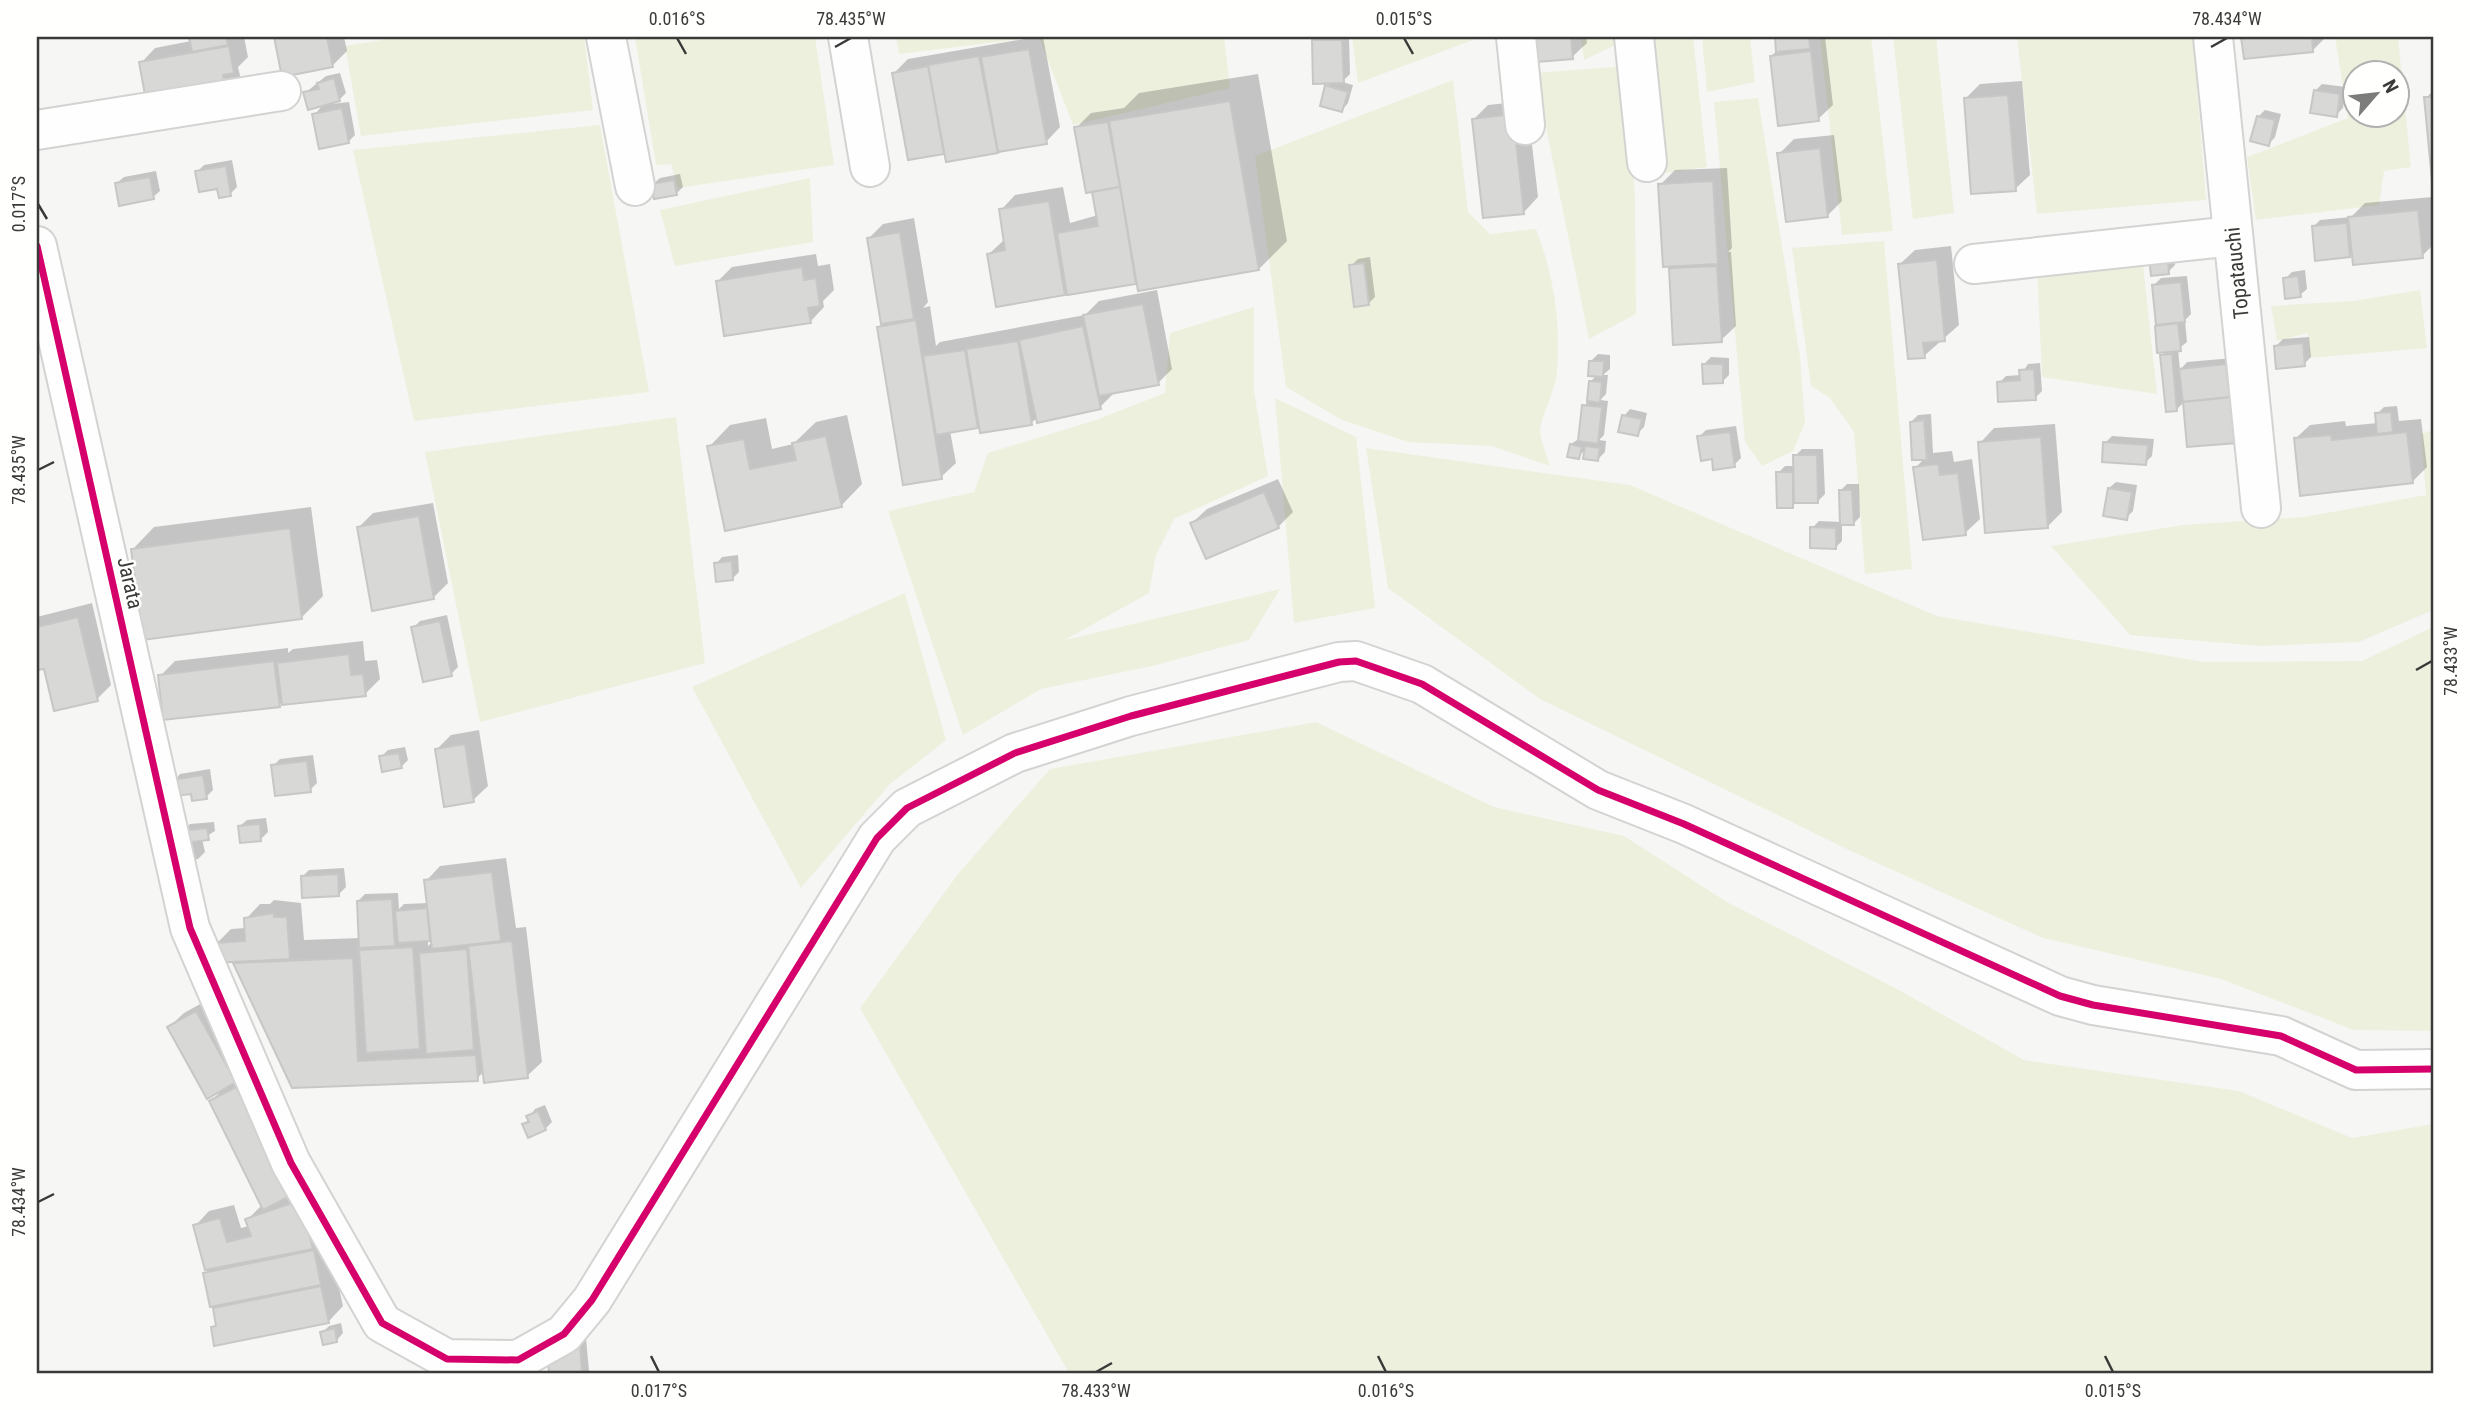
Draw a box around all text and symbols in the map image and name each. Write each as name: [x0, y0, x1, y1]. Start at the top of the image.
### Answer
text: 0.016°S: [649, 8, 705, 29]
text: 78.435°W: [816, 8, 886, 29]
text: 0.015°S: [1376, 8, 1432, 29]
text: 78.434°W: [2192, 8, 2262, 29]
north arrow: [2340, 60, 2410, 130]
text: N: [2378, 76, 2403, 97]
text: 0.017°S: [8, 176, 29, 232]
street label: Topatauchi: [2220, 226, 2254, 320]
text: 78.435°W: [8, 435, 29, 505]
street label: Jarata: [112, 555, 148, 611]
text: 78.433°W: [2440, 626, 2461, 696]
text: 78.434°W: [8, 1167, 29, 1237]
text: 0.017°S: [631, 1380, 687, 1401]
text: 78.433°W: [1061, 1380, 1131, 1401]
text: 0.016°S: [1358, 1380, 1414, 1401]
text: 0.015°S: [2085, 1380, 2141, 1401]

